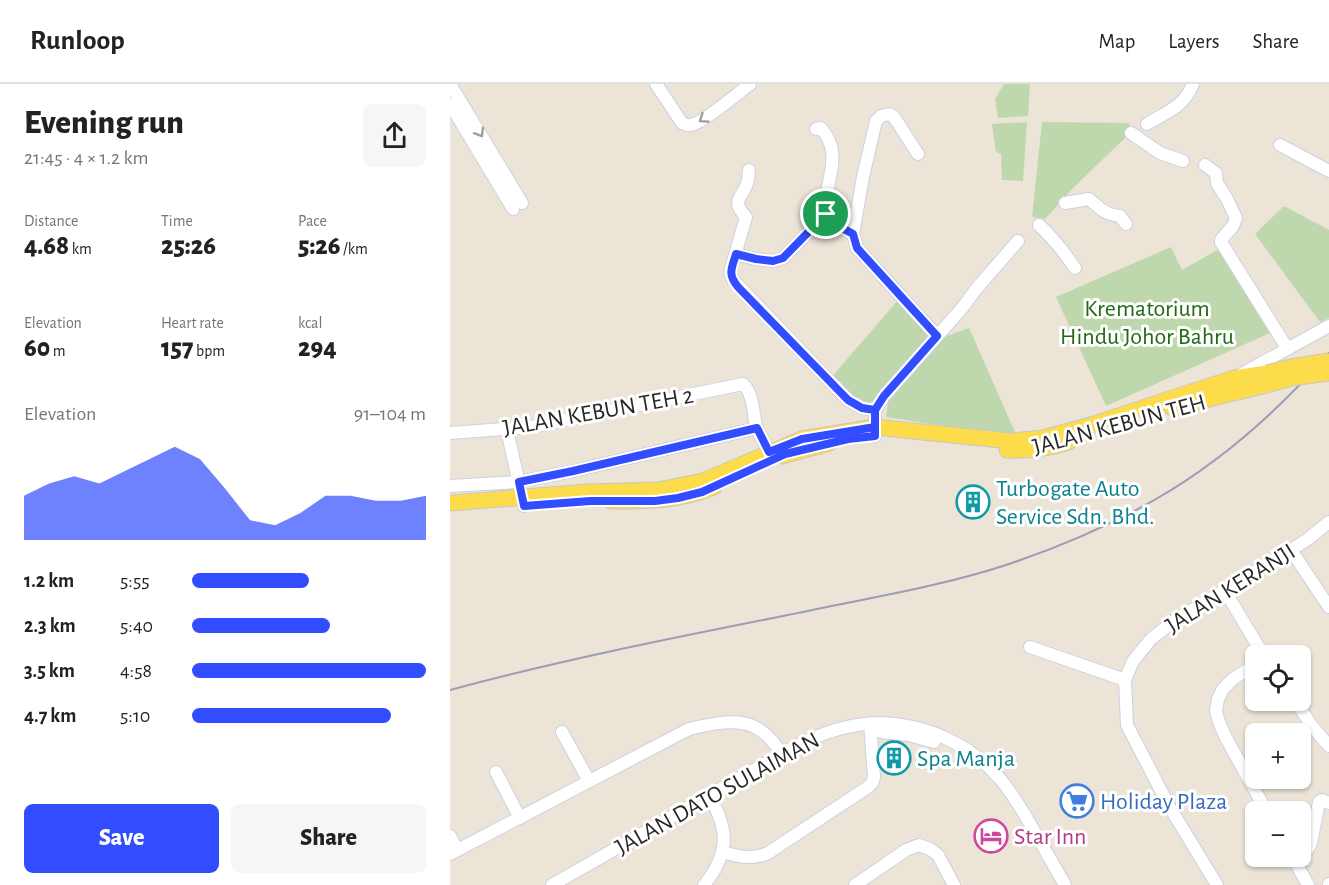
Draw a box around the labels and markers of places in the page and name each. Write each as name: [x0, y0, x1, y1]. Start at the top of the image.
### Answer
pin: [800, 188, 851, 239]
place label: Turbogate Auto Service Sdn. Bhd.: [996, 477, 1155, 529]
building icon: Turbogate Auto Service Sdn. Bhd.: [955, 484, 991, 520]
building icon: Spa Manja: [876, 740, 912, 776]
place label: Spa Manja: [917, 747, 1015, 771]
supermarket icon: Holiday Plaza: [1059, 783, 1095, 819]
place label: Holiday Plaza: [1100, 790, 1227, 814]
hotel icon: Star Inn: [973, 818, 1009, 854]
place label: Star Inn: [1014, 825, 1086, 849]

